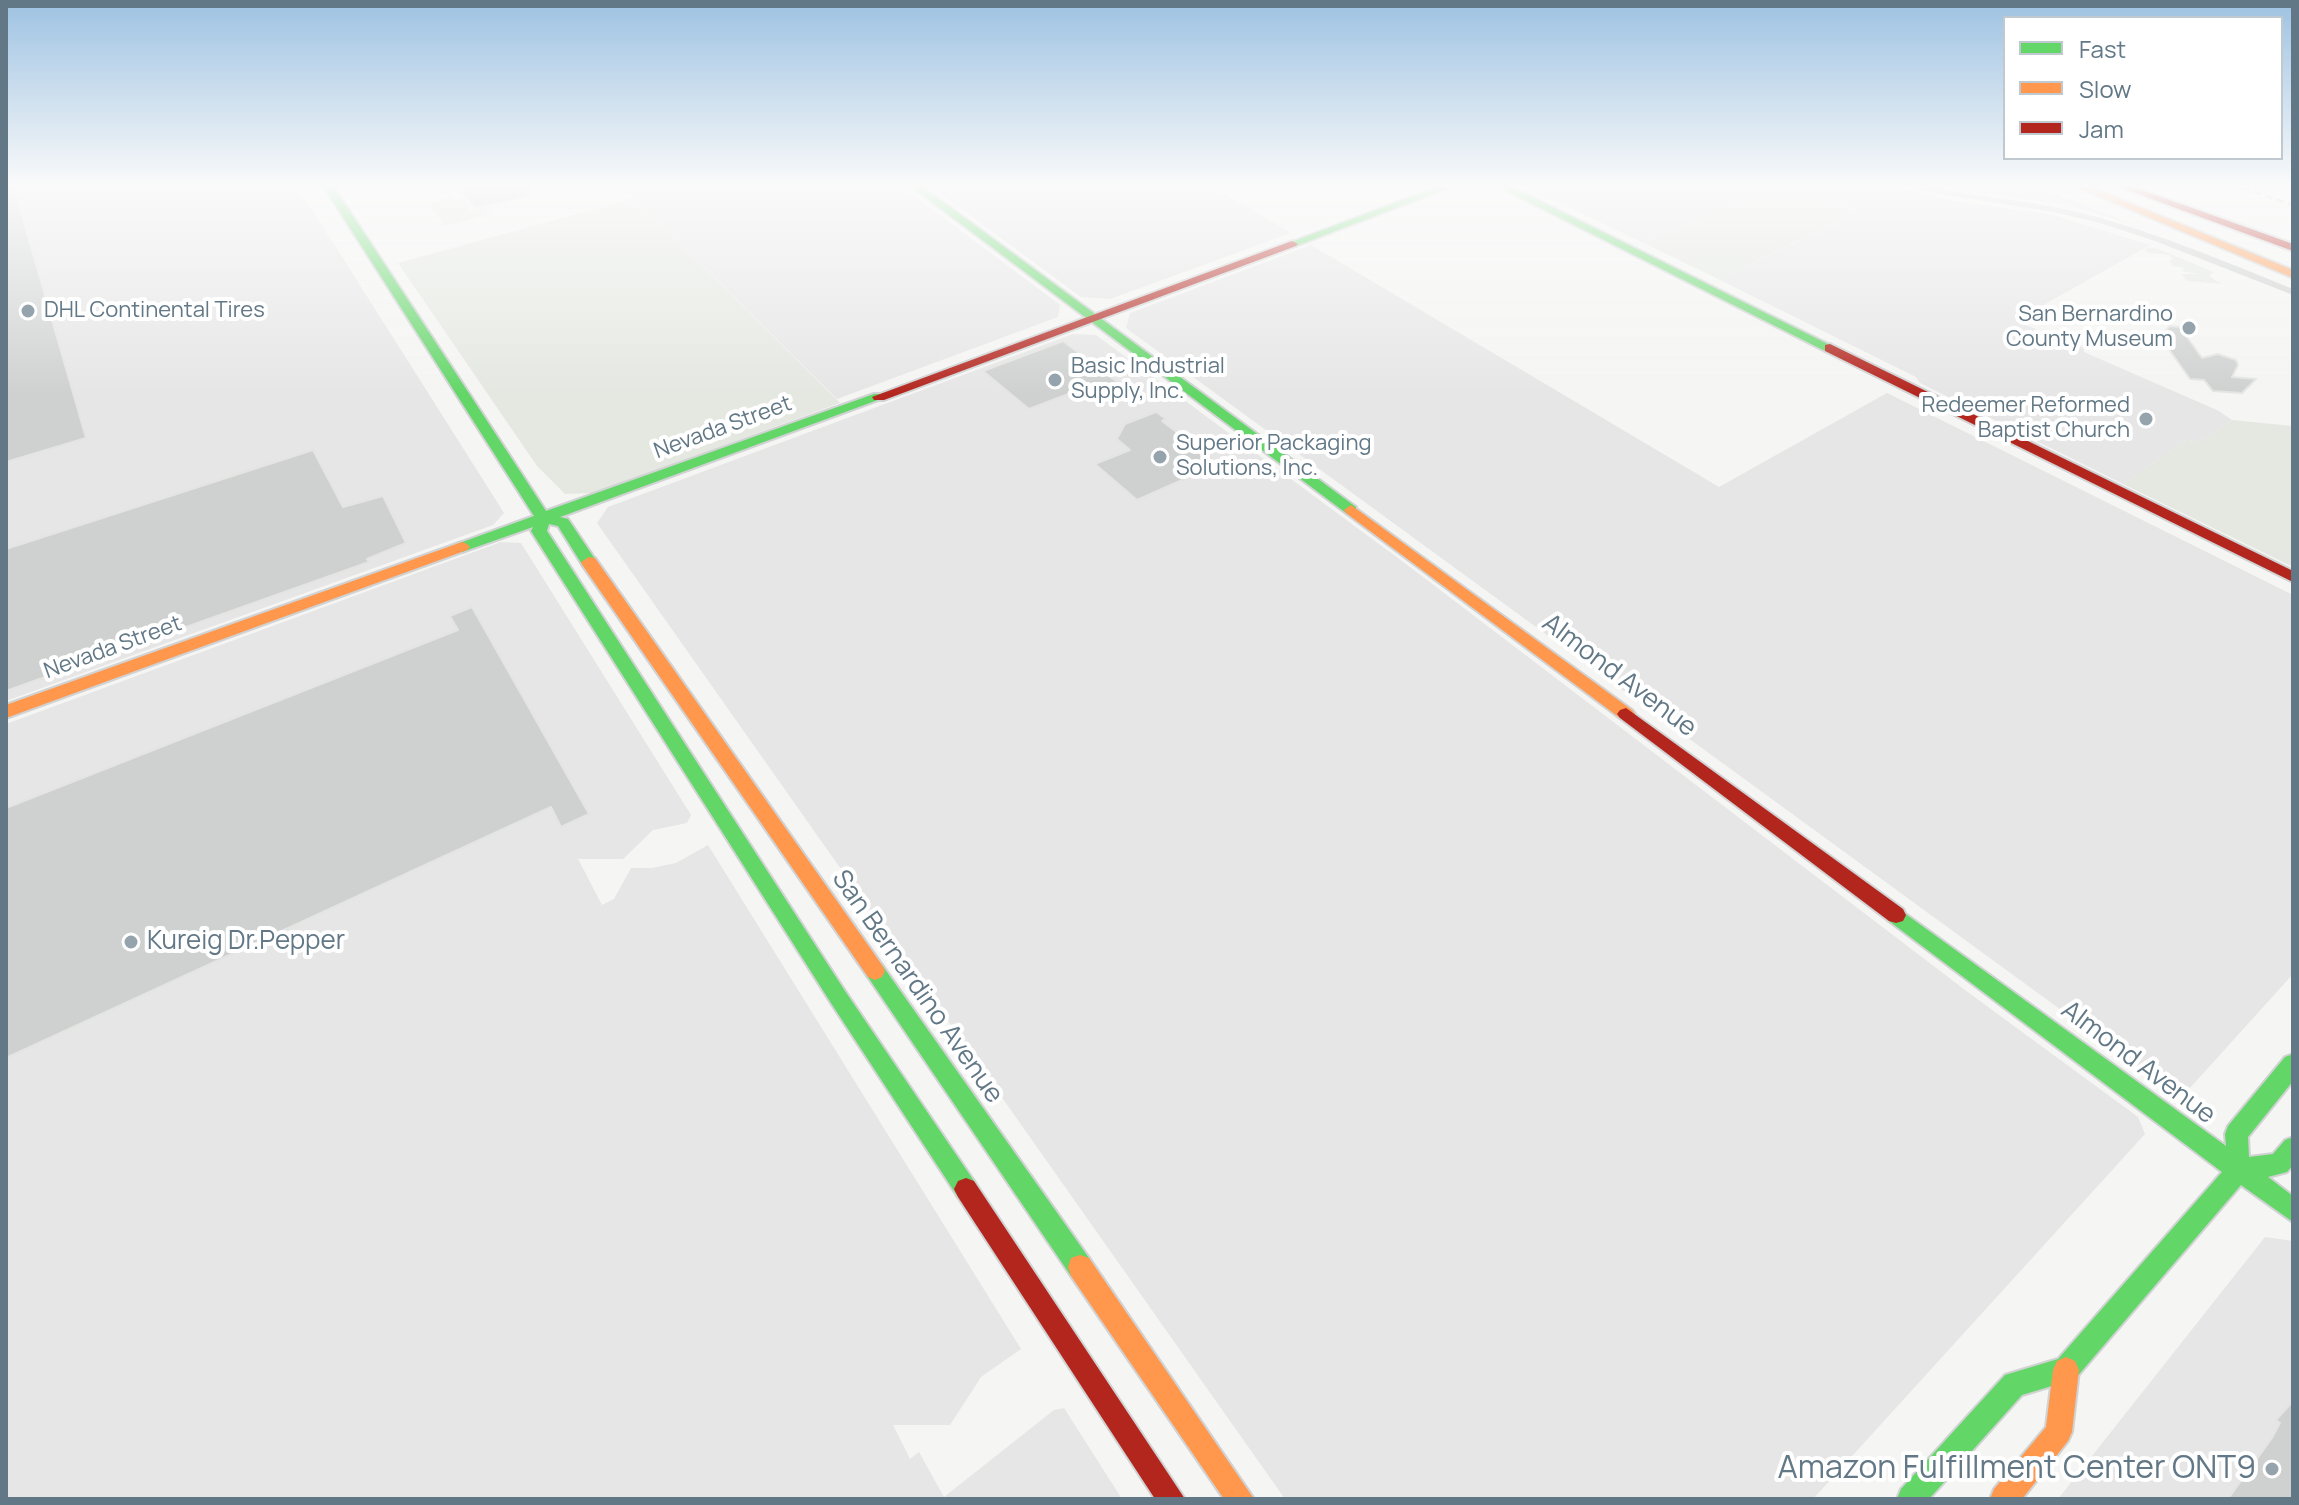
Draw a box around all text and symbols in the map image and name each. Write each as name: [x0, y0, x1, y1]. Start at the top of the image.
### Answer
legend: [2003, 16, 2283, 160]
text: Fast: [2079, 32, 2126, 65]
text: Slow: [2079, 72, 2132, 105]
text: Jam: [2079, 112, 2124, 145]
place label: DHL Continental Tires: [44, 298, 265, 324]
marker: DHL Continental Tires: [19, 302, 37, 320]
place label: San Bernardino County Museum: [2006, 302, 2173, 354]
marker: San Bernardino County Museum: [2180, 319, 2198, 337]
place label: Basic Industrial Supply, Inc.: [1071, 354, 1225, 406]
marker: Basic Industrial Supply, Inc.: [1046, 371, 1064, 389]
street label: Nevada Street: [651, 391, 795, 465]
place label: Redeemer Reformed Baptist Church: [1922, 393, 2130, 444]
marker: Redeemer Reformed Baptist Church: [2137, 410, 2155, 428]
place label: Superior Packaging Solutions, Inc.: [1176, 431, 1371, 482]
marker: Superior Packaging Solutions, Inc.: [1151, 448, 1169, 466]
street label: Almond Avenue: [1536, 608, 1702, 744]
street label: Nevada Street: [41, 611, 185, 685]
street label: San Bernardino Avenue: [825, 865, 1009, 1109]
place label: Kureig Dr.Pepper: [147, 926, 345, 958]
marker: Kureig Dr.Pepper: [122, 933, 140, 951]
street label: Almond Avenue: [2055, 995, 2221, 1131]
place label: Amazon Fulfillment Center ONT9: [1778, 1450, 2256, 1488]
marker: Amazon Fulfillment Center ONT9: [2263, 1460, 2281, 1478]

